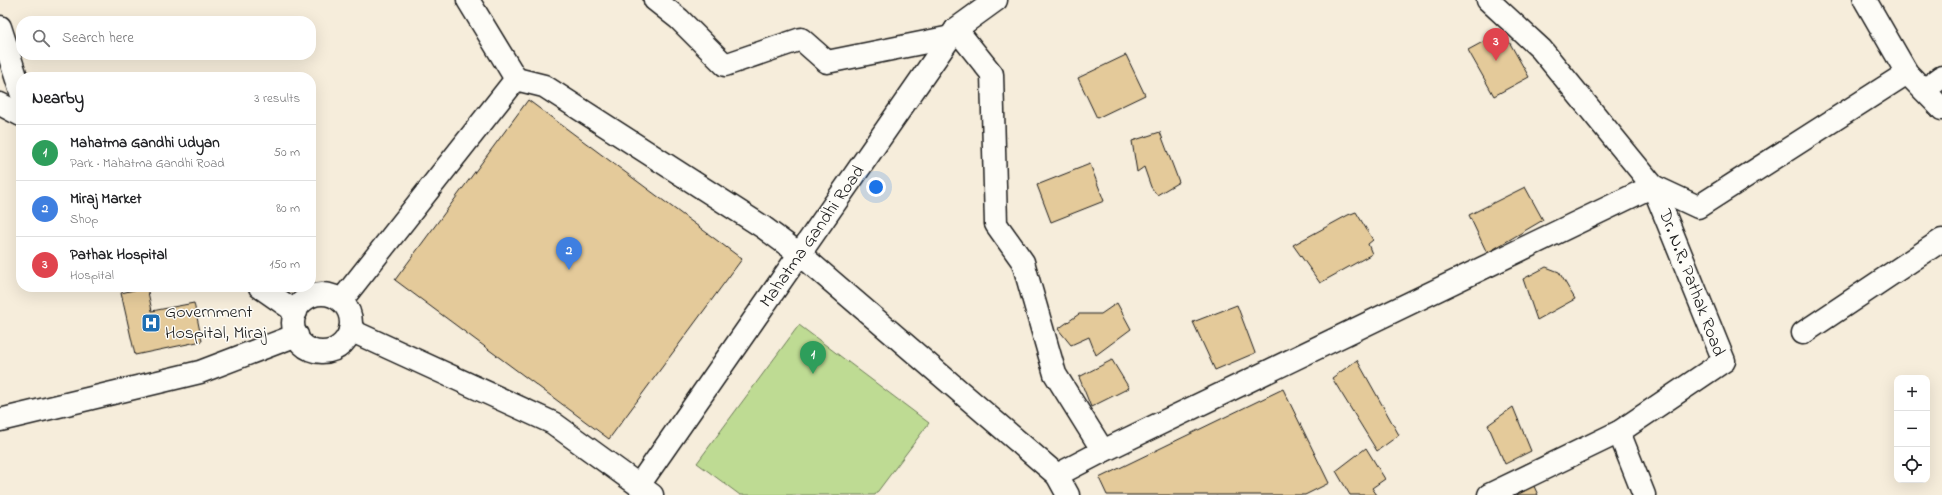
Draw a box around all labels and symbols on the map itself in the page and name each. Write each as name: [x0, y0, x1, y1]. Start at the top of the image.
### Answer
pin: 3: [1483, 28, 1509, 61]
street label: Mahatma Gandhi Road: [754, 160, 872, 314]
your location: [866, 177, 886, 197]
street label: Dr. N.R. Pathak Road: [1651, 205, 1731, 360]
pin: 2: [556, 237, 582, 270]
place label: Government Hospital, Miraj: [165, 300, 267, 347]
hospital icon: Government Hospital, Miraj: [140, 312, 162, 334]
pin: 1: [800, 341, 826, 374]

